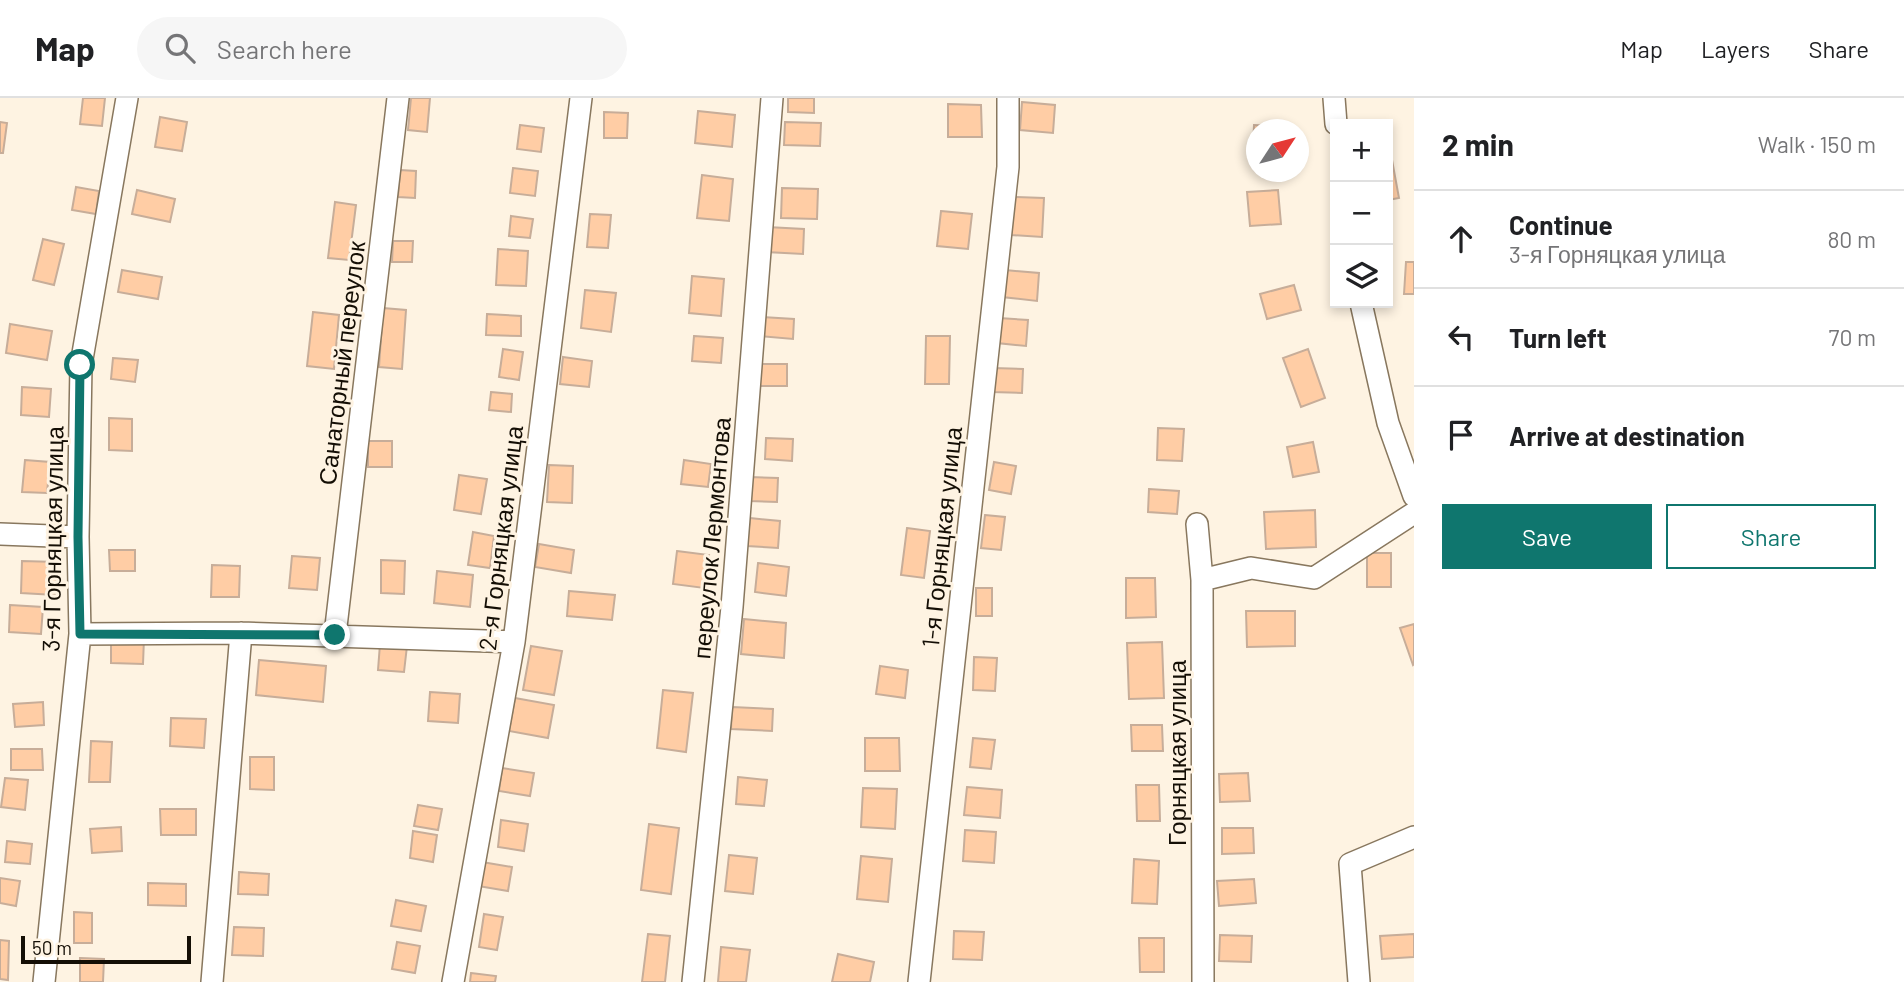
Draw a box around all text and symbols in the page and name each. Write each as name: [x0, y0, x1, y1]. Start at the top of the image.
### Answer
search box: [137, 17, 627, 80]
text: Map: [35, 28, 95, 68]
icon: search: [161, 29, 199, 67]
text: Search here: [217, 33, 352, 64]
text: Map: [1620, 34, 1663, 63]
text: Layers: [1701, 34, 1770, 63]
text: Share: [1808, 34, 1869, 63]
north arrow: [1246, 119, 1309, 182]
map controls: [1330, 119, 1393, 308]
button: +: [1330, 119, 1393, 182]
text: 2 min: [1442, 126, 1514, 162]
text: Walk · 150 m: [1758, 130, 1876, 158]
button: −: [1330, 182, 1393, 245]
text: Continue: [1509, 209, 1613, 240]
icon: ahead: [1442, 220, 1480, 258]
text: 80 m: [1827, 225, 1876, 253]
street label: Санаторный переулок: [312, 239, 370, 487]
text: 3-я Горняцкая улица: [1509, 240, 1725, 268]
button: layers: [1330, 245, 1393, 308]
icon: left: [1442, 318, 1480, 356]
text: Turn left: [1509, 322, 1607, 353]
text: 70 m: [1829, 323, 1876, 351]
route start: [64, 349, 95, 380]
street label: переулок Лермонтова: [686, 415, 736, 660]
icon: arrive: [1442, 416, 1480, 454]
text: Arrive at destination: [1509, 420, 1745, 451]
street label: 2-я Горняцкая улица: [472, 423, 528, 652]
street label: 3-я Горняцкая улица: [36, 425, 68, 652]
street label: 1-я Горняцкая улица: [915, 425, 967, 649]
button: Save: [1442, 504, 1652, 569]
button: Share: [1666, 504, 1876, 569]
route end: [319, 619, 350, 650]
street label: Горняцкая улица: [1162, 659, 1191, 846]
scale bar: [21, 933, 191, 965]
text: 50 m: [32, 936, 72, 959]

